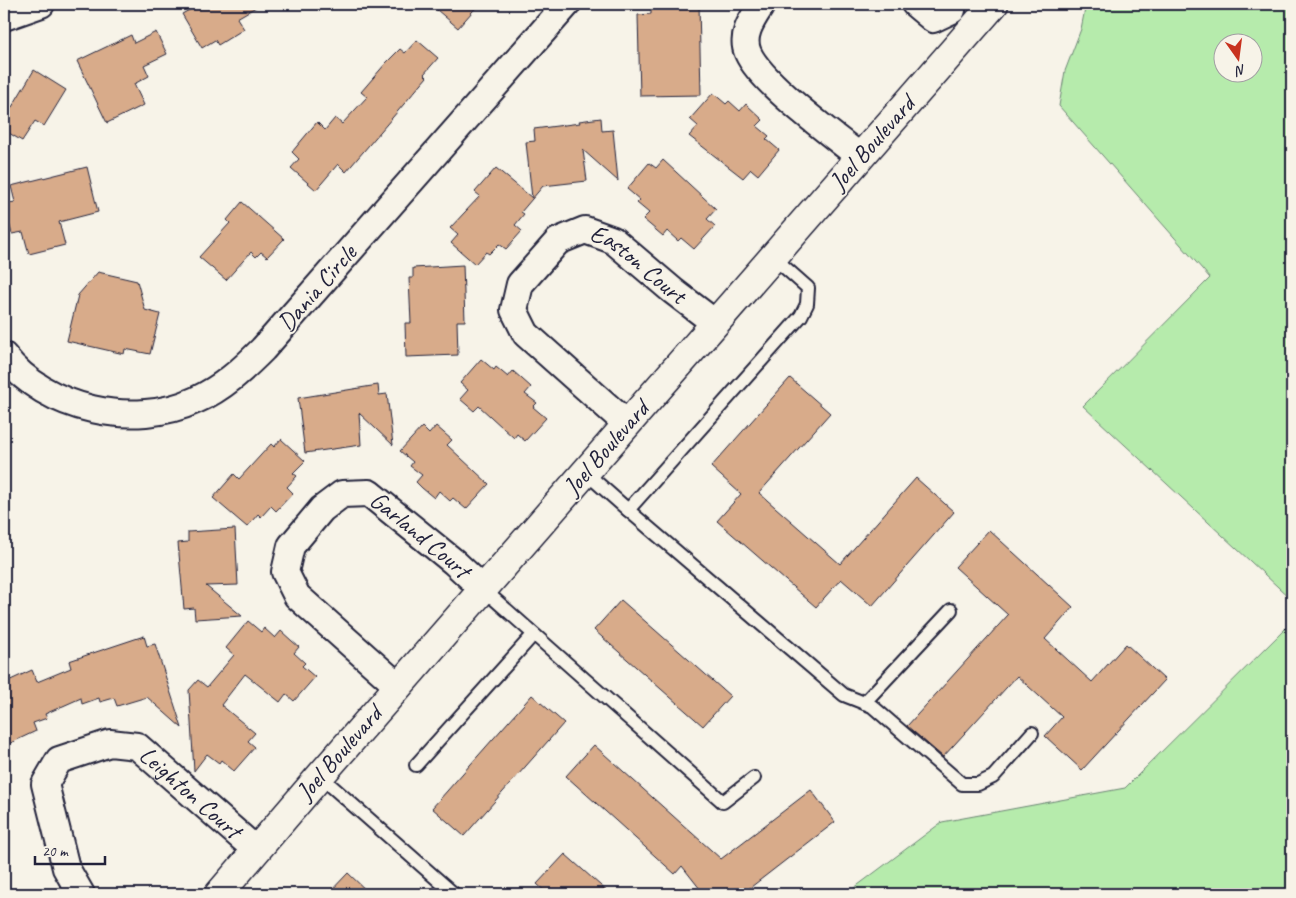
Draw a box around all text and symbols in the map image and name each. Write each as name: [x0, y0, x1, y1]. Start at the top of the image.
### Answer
north arrow: [1214, 32, 1264, 82]
text: N: [1233, 61, 1247, 80]
street label: Joel Boulevard: [821, 86, 925, 198]
street label: Easton Court: [586, 217, 695, 313]
street label: Dania Circle: [270, 236, 365, 338]
street label: Joel Boulevard: [555, 391, 659, 503]
street label: Garland Court: [363, 484, 480, 588]
street label: Joel Boulevard: [288, 696, 392, 808]
street label: Leighton Court: [132, 739, 251, 848]
scale bar: [35, 833, 105, 865]
text: 20 m: [42, 842, 69, 861]

